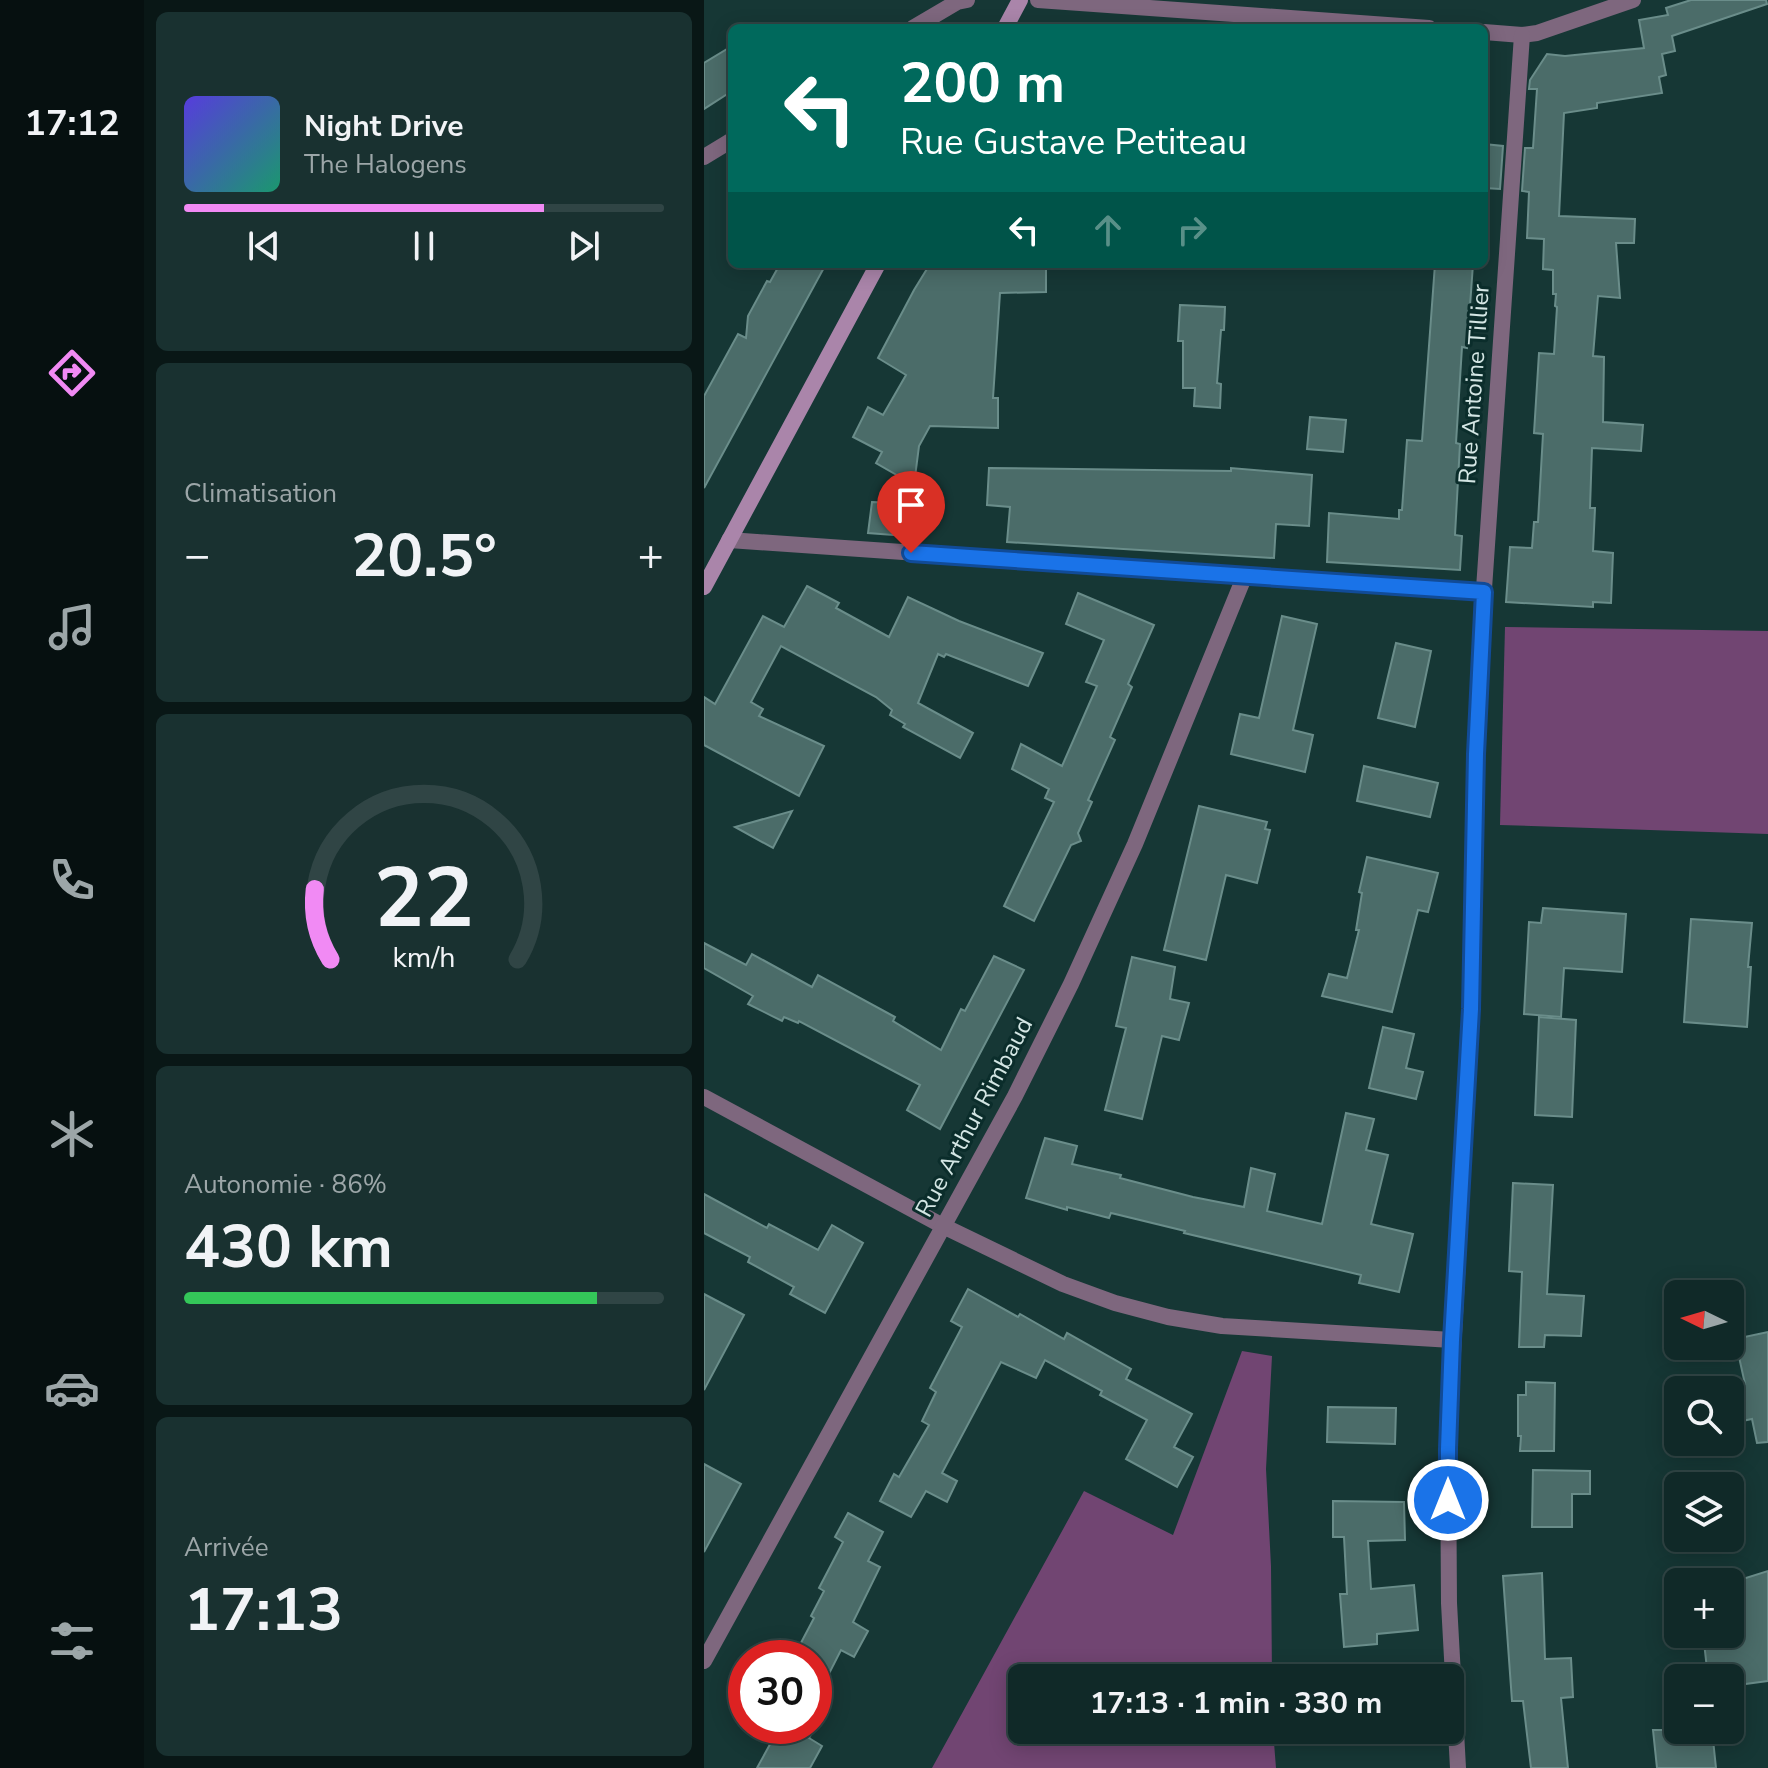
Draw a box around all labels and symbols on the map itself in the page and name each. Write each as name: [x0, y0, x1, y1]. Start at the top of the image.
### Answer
street label: Rue Antoine Tillier: [1451, 282, 1497, 485]
pin: [877, 471, 945, 553]
street label: Rue Arthur Rimbaud: [908, 1012, 1040, 1222]
north arrow: [1664, 1280, 1744, 1360]
position arrow: [1406, 1458, 1490, 1542]
speed limit sign: 30: [728, 1640, 832, 1744]

